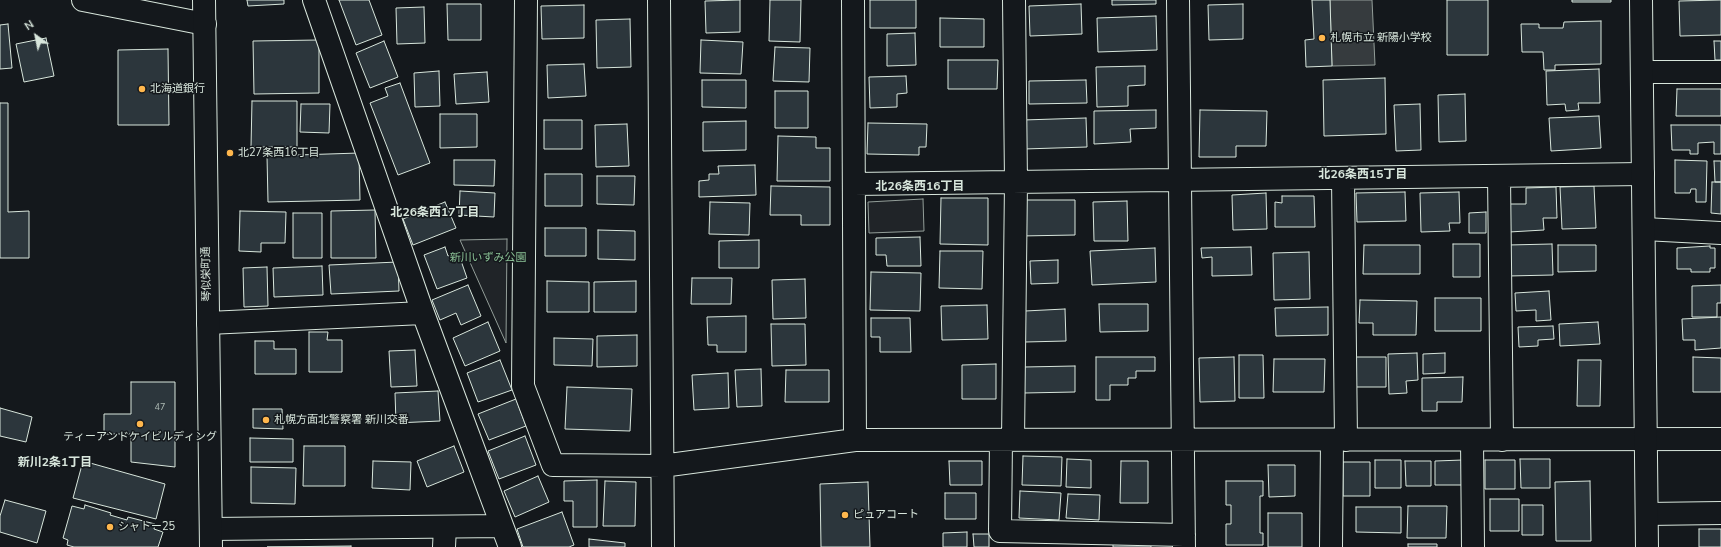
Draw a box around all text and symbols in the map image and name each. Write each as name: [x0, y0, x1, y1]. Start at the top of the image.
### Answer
north arrow: [16, 16, 56, 56]
text: N: [22, 17, 37, 34]
place label: 札幌市立 新陽小学校: [1330, 31, 1432, 45]
marker: 札幌市立 新陽小学校: [1317, 33, 1327, 43]
place label: 北海道銀行: [150, 82, 205, 96]
marker: 北海道銀行: [137, 84, 147, 94]
place label: 北27条西16丁目: [238, 146, 319, 160]
marker: 北27条西16丁目: [225, 148, 235, 158]
district label: 北26条西15丁目: [1319, 168, 1407, 182]
district label: 北26条西16丁目: [876, 180, 964, 194]
district label: 北26条西17丁目: [391, 206, 479, 220]
street label: 琴似栄町通: [200, 246, 214, 302]
park label: 新川いずみ公園: [450, 251, 526, 265]
house number: 47: [155, 403, 165, 413]
place label: 札幌方面北警察署 新川交番: [274, 413, 409, 427]
marker: 札幌方面北警察署 新川交番: [261, 415, 271, 425]
marker: ティーアンドケイビルディング: [135, 419, 145, 429]
place label: ティーアンドケイビルディング: [63, 430, 217, 444]
district label: 新川2条1丁目: [18, 456, 92, 470]
place label: ピュアコート: [853, 508, 919, 522]
marker: ピュアコート: [840, 510, 850, 520]
place label: シャトー25: [118, 520, 175, 534]
marker: シャトー25: [105, 522, 115, 532]

